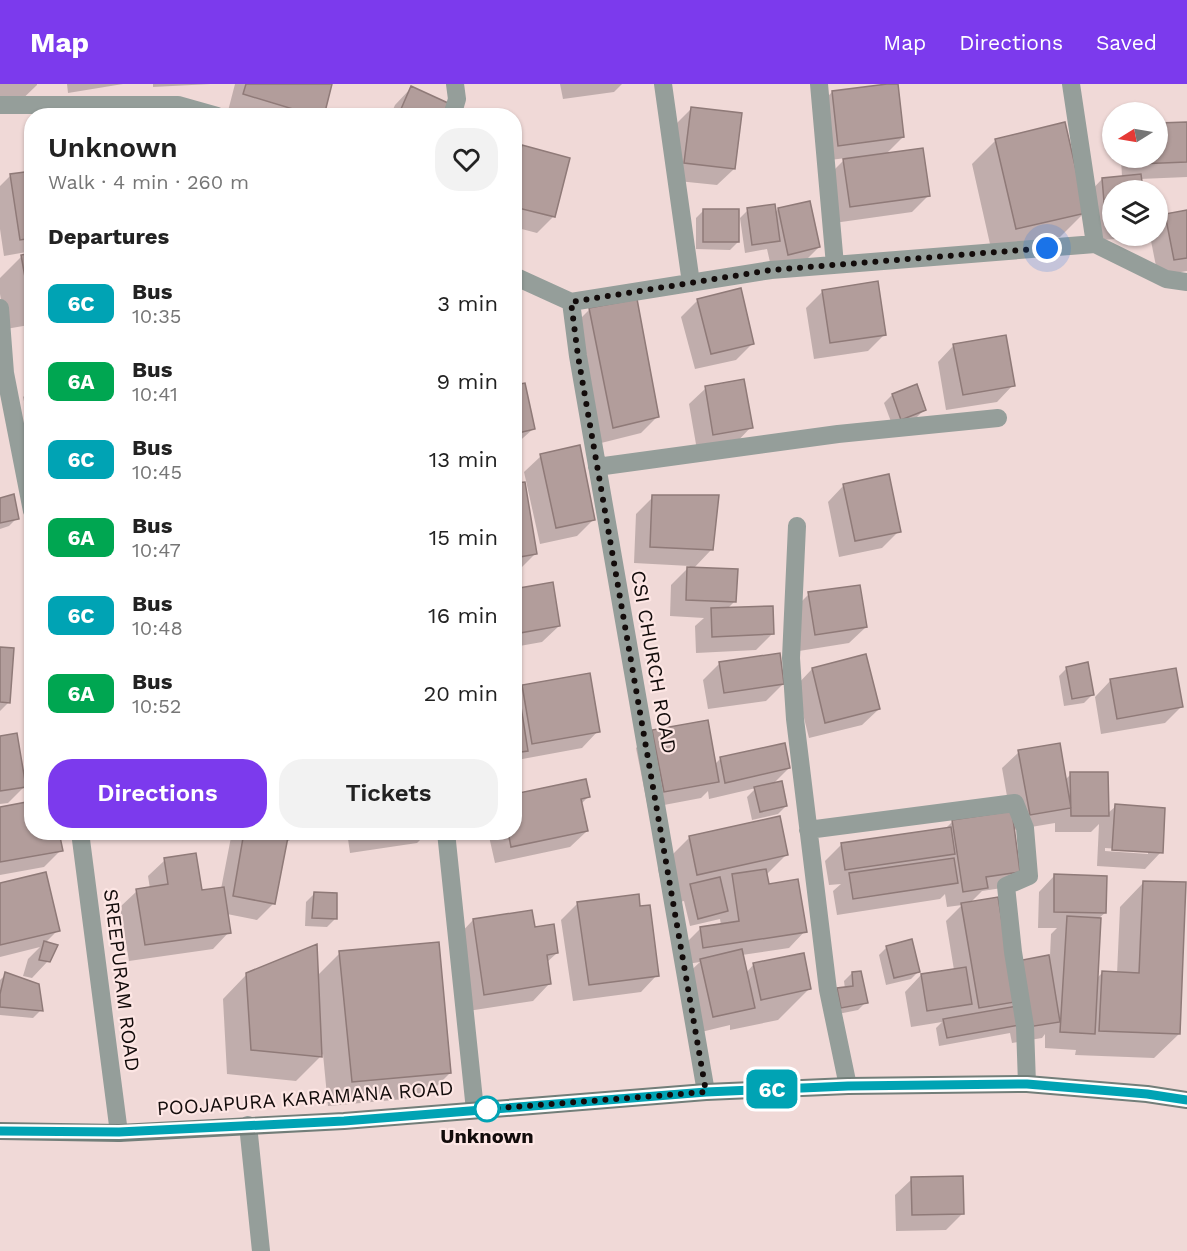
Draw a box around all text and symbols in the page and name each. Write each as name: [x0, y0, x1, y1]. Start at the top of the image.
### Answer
text: Map: [30, 26, 89, 59]
text: Map: [883, 30, 926, 55]
text: Directions: [959, 30, 1063, 55]
text: Saved: [1096, 30, 1157, 55]
north arrow: [1102, 102, 1168, 168]
map controls: [1102, 102, 1168, 246]
button: heart: [435, 128, 498, 191]
text: Unknown: [48, 131, 178, 164]
text: Walk · 4 min · 260 m: [48, 170, 249, 194]
button: layers: [1102, 180, 1168, 246]
text: Departures: [48, 224, 169, 249]
your location: [1032, 233, 1062, 263]
text: Bus: [132, 279, 172, 304]
text: 6C: [67, 291, 95, 316]
text: 3 min: [437, 291, 498, 316]
text: 10:35: [132, 304, 181, 328]
text: Bus: [132, 357, 172, 382]
text: 6A: [67, 369, 95, 394]
text: 9 min: [436, 369, 498, 394]
text: 10:41: [132, 382, 178, 406]
text: Bus: [132, 435, 172, 460]
text: 6C: [67, 447, 95, 472]
text: 13 min: [429, 447, 498, 472]
text: 10:45: [132, 460, 182, 484]
text: Bus: [132, 513, 172, 538]
text: 6A: [67, 525, 95, 550]
text: 15 min: [429, 525, 498, 550]
text: 10:47: [132, 538, 181, 562]
street label: CSI CHURCH ROAD: [626, 569, 682, 755]
text: Bus: [132, 591, 172, 616]
text: 6C: [67, 603, 95, 628]
text: 16 min: [428, 603, 498, 628]
text: 10:48: [132, 616, 183, 640]
text: Bus: [132, 669, 172, 694]
text: 6A: [67, 681, 95, 706]
text: 20 min: [424, 681, 498, 706]
text: 10:52: [132, 694, 181, 718]
button: Directions: [48, 759, 267, 828]
button: Tickets: [279, 759, 498, 828]
street label: SREEPURAM ROAD: [99, 887, 145, 1073]
line badge: 6C: [745, 1070, 799, 1108]
street label: POOJAPURA KARAMANA ROAD: [156, 1076, 454, 1120]
text: 6C: [758, 1077, 786, 1102]
marker: Unknown: [474, 1096, 500, 1122]
place label: Unknown: [440, 1124, 534, 1148]

